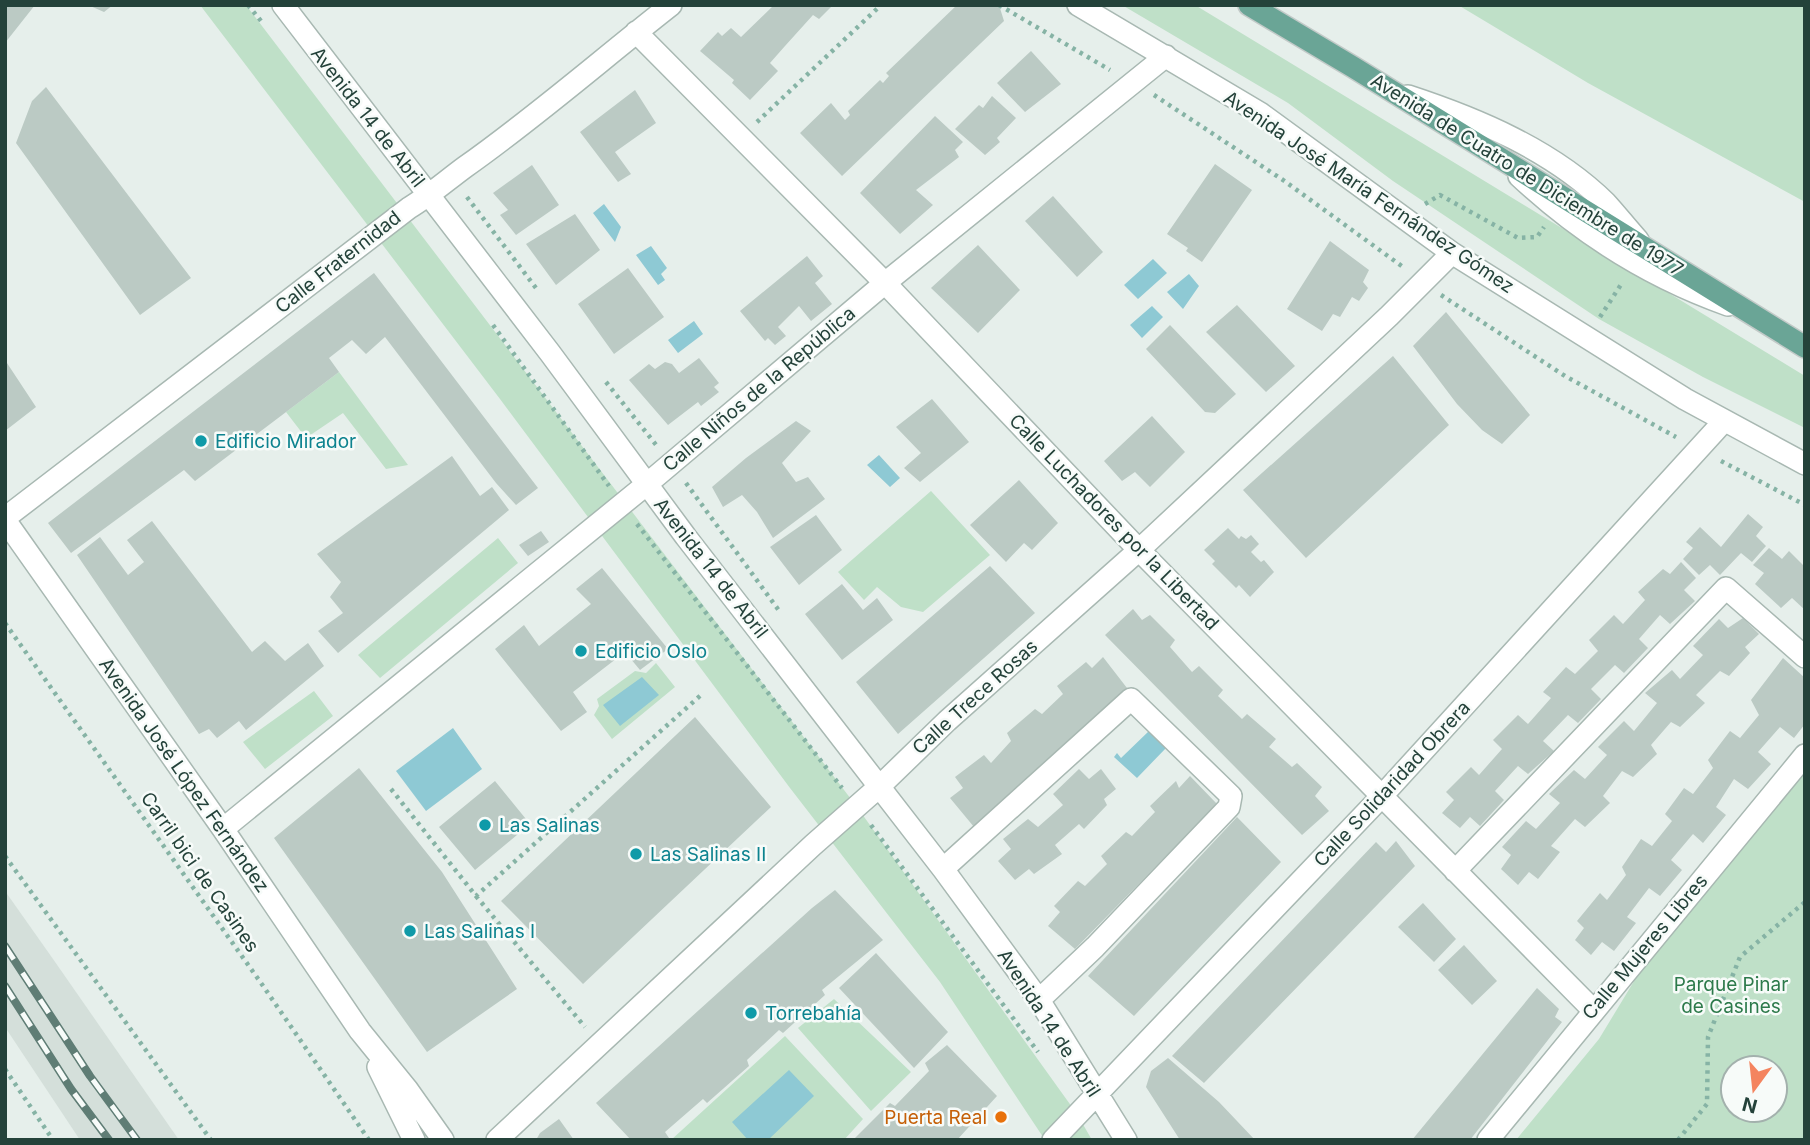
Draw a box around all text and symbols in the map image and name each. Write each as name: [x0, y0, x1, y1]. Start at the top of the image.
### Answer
street label: Avenida 14 de Abril: [306, 42, 430, 192]
street label: Avenida de Cuatro de Diciembre de 1977: [1367, 69, 1687, 281]
street label: Avenida José María Fernández Gómez: [1219, 86, 1519, 298]
street label: Calle Fraternidad: [271, 206, 405, 318]
street label: Calle Niños de la República: [658, 302, 860, 476]
street label: Calle Luchadores por la Libertad: [1004, 409, 1224, 635]
place label: Edificio Mirador: [215, 430, 356, 453]
marker: Edificio Mirador: [193, 433, 209, 449]
street label: Avenida 14 de Abril: [649, 493, 773, 643]
street label: Calle Trece Rosas: [908, 635, 1042, 759]
place label: Edificio Oslo: [595, 640, 707, 663]
marker: Edificio Oslo: [573, 643, 589, 659]
street label: Avenida José López Fernández: [94, 653, 274, 897]
street label: Calle Solidaridad Obrera: [1309, 696, 1475, 872]
street label: Carril bici de Casines: [136, 787, 264, 957]
place label: Las Salinas: [499, 814, 600, 837]
marker: Las Salinas: [477, 817, 493, 833]
place label: Las Salinas II: [650, 843, 766, 866]
marker: Las Salinas II: [628, 846, 644, 862]
street label: Calle Mujeres Libres: [1578, 870, 1712, 1024]
place label: Las Salinas I: [424, 920, 535, 943]
marker: Las Salinas I: [402, 923, 418, 939]
street label: Avenida 14 de Abril: [993, 945, 1105, 1101]
park label: Parque Pinar de Casines: [1674, 973, 1788, 1018]
place label: Torrebahía: [765, 1002, 862, 1025]
marker: Torrebahía: [743, 1005, 759, 1021]
north arrow: [1719, 1054, 1789, 1124]
text: N: [1740, 1092, 1760, 1118]
place label: Puerta Real: [884, 1106, 987, 1129]
marker: Puerta Real: [993, 1109, 1009, 1125]

